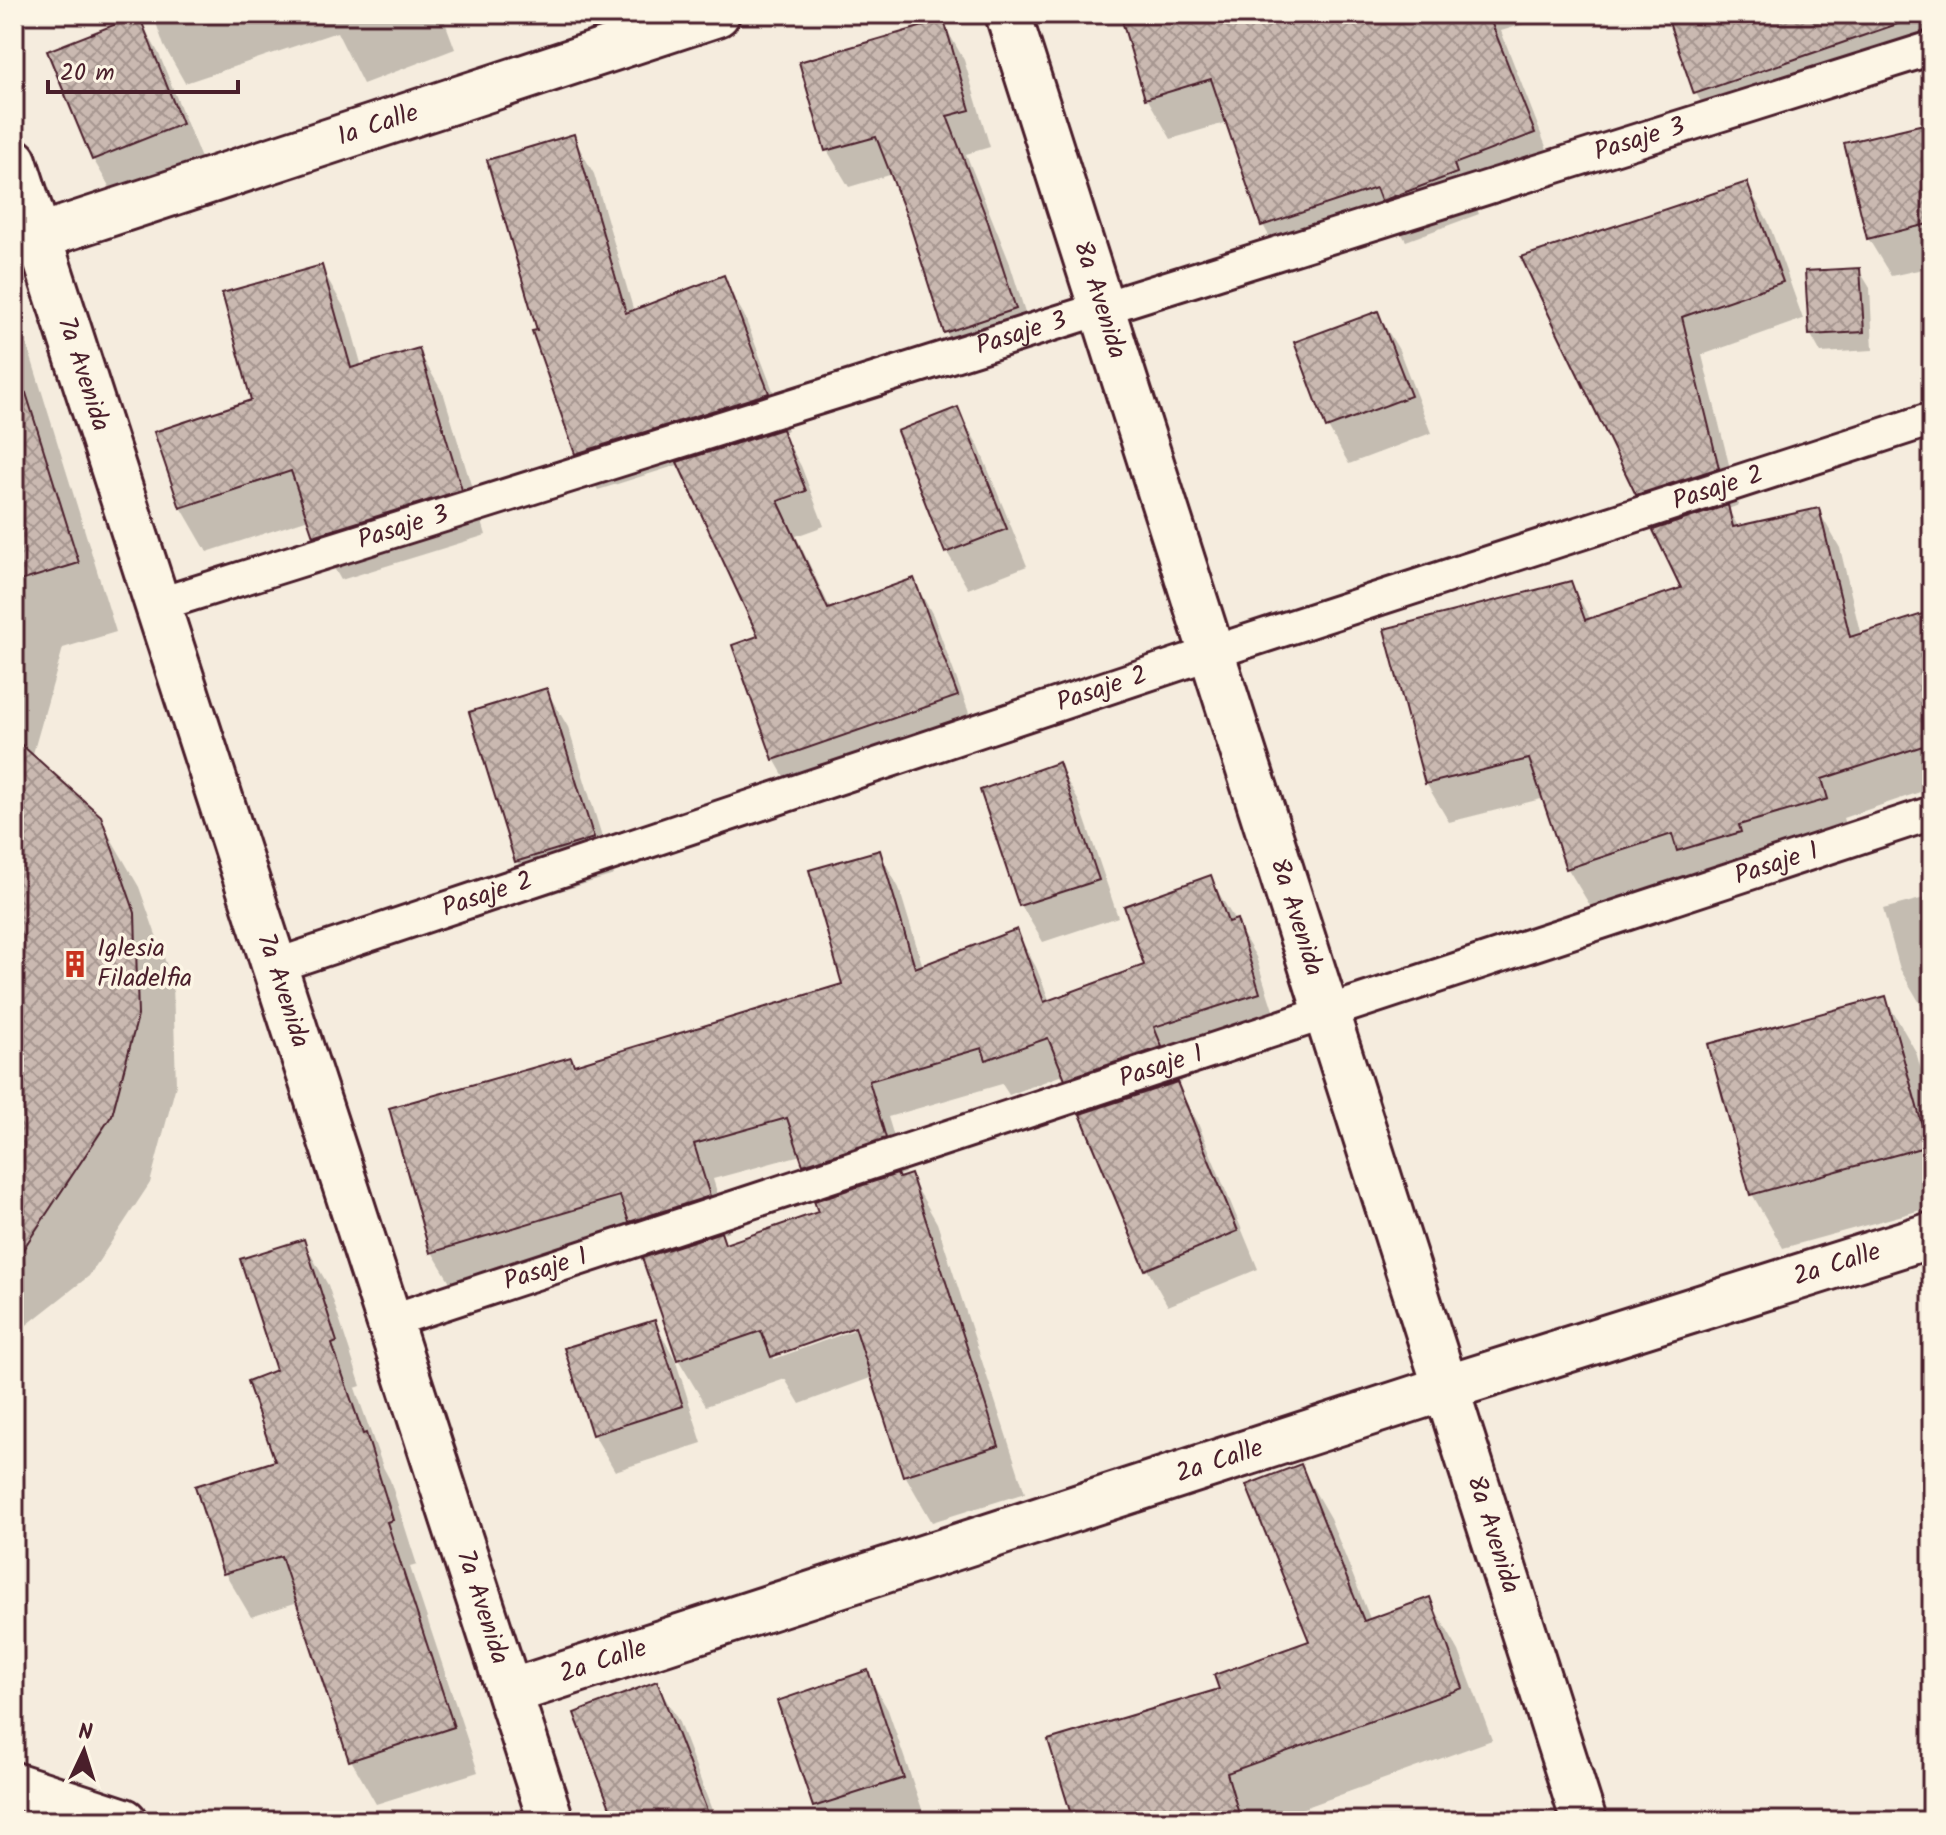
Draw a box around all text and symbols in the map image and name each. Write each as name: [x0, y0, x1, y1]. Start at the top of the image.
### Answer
scale bar: [48, 44, 238, 94]
text: 20 m: [60, 54, 115, 93]
street label: 1a Calle: [332, 92, 424, 158]
street label: Pasaje 3: [1589, 106, 1690, 174]
street label: 8a Avenida: [1061, 235, 1138, 364]
street label: Pasaje 3: [971, 300, 1072, 368]
street label: 7a Avenida: [45, 311, 121, 437]
street label: Pasaje 2: [1667, 454, 1769, 523]
street label: Pasaje 3: [352, 494, 454, 562]
street label: Pasaje 2: [1051, 655, 1153, 724]
street label: Pasaje 1: [1729, 831, 1824, 898]
street label: 8a Avenida: [1257, 853, 1334, 982]
street label: Pasaje 2: [436, 860, 538, 930]
place label: Iglesia Filadelfia: [97, 928, 192, 1000]
street label: 7a Avenida: [244, 928, 321, 1053]
building icon: Iglesia Filadelfia: [60, 949, 90, 979]
street label: Pasaje 1: [1114, 1033, 1209, 1100]
street label: 2a Calle: [1788, 1231, 1886, 1298]
street label: Pasaje 1: [498, 1236, 593, 1303]
street label: 2a Calle: [1170, 1428, 1269, 1495]
street label: 8a Avenida: [1454, 1470, 1531, 1599]
street label: 7a Avenida: [444, 1544, 520, 1670]
street label: 2a Calle: [554, 1628, 653, 1696]
north arrow: [44, 1711, 124, 1791]
text: N: [77, 1716, 93, 1751]

